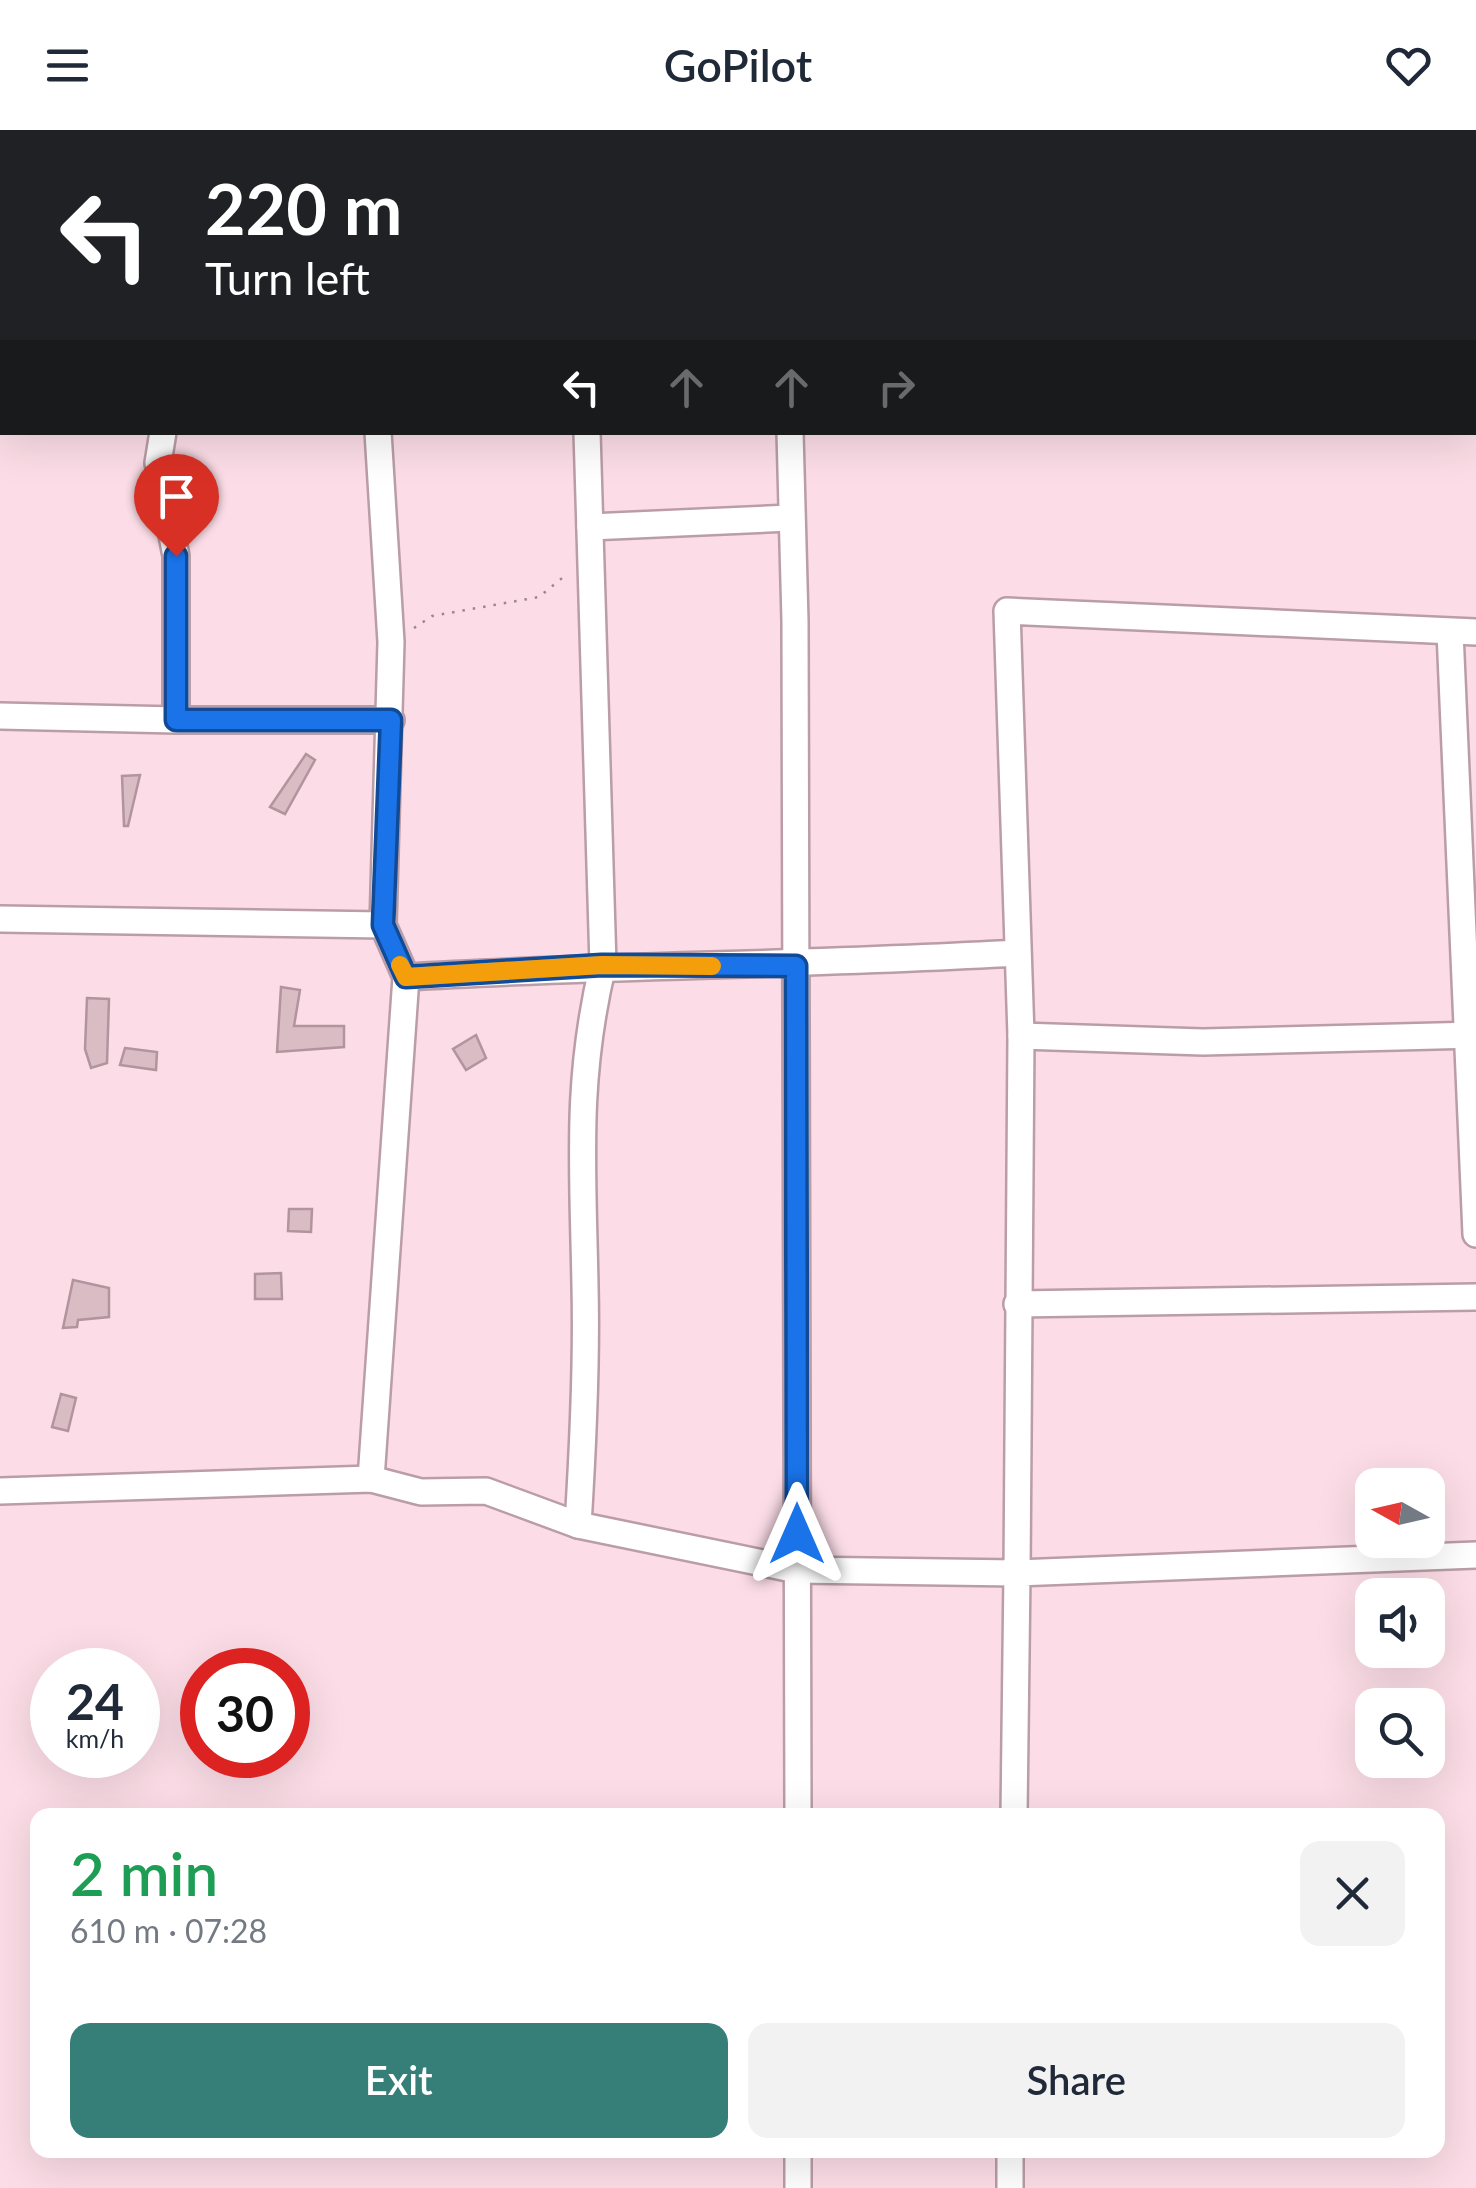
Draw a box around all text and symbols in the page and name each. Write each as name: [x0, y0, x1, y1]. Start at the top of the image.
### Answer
icon: menu: [40, 38, 95, 93]
text: GoPilot: [664, 38, 812, 92]
icon: heart: [1381, 38, 1436, 93]
text: 220 m: [205, 166, 402, 250]
icon: left: [40, 170, 170, 300]
text: Turn left: [205, 251, 370, 305]
icon: left: [554, 360, 609, 415]
icon: ahead: [659, 360, 714, 415]
icon: ahead: [764, 360, 819, 415]
icon: right: [869, 360, 924, 415]
pin: [134, 454, 219, 557]
icon: arrive: [149, 469, 204, 524]
north arrow: [1355, 1468, 1445, 1558]
map controls: [1355, 1468, 1445, 1778]
position arrow: [745, 1482, 849, 1586]
button: sound: [1355, 1578, 1445, 1668]
speed limit sign: 30: [180, 1648, 310, 1778]
text: 24: [66, 1671, 124, 1731]
button: search: [1355, 1688, 1445, 1778]
text: km/h: [66, 1723, 124, 1753]
text: 2 min: [70, 1837, 218, 1909]
button: close: [1300, 1841, 1405, 1946]
text: 610 m · 07:28: [70, 1911, 267, 1950]
button: Exit: [70, 2023, 728, 2138]
button: Share: [748, 2023, 1405, 2138]

